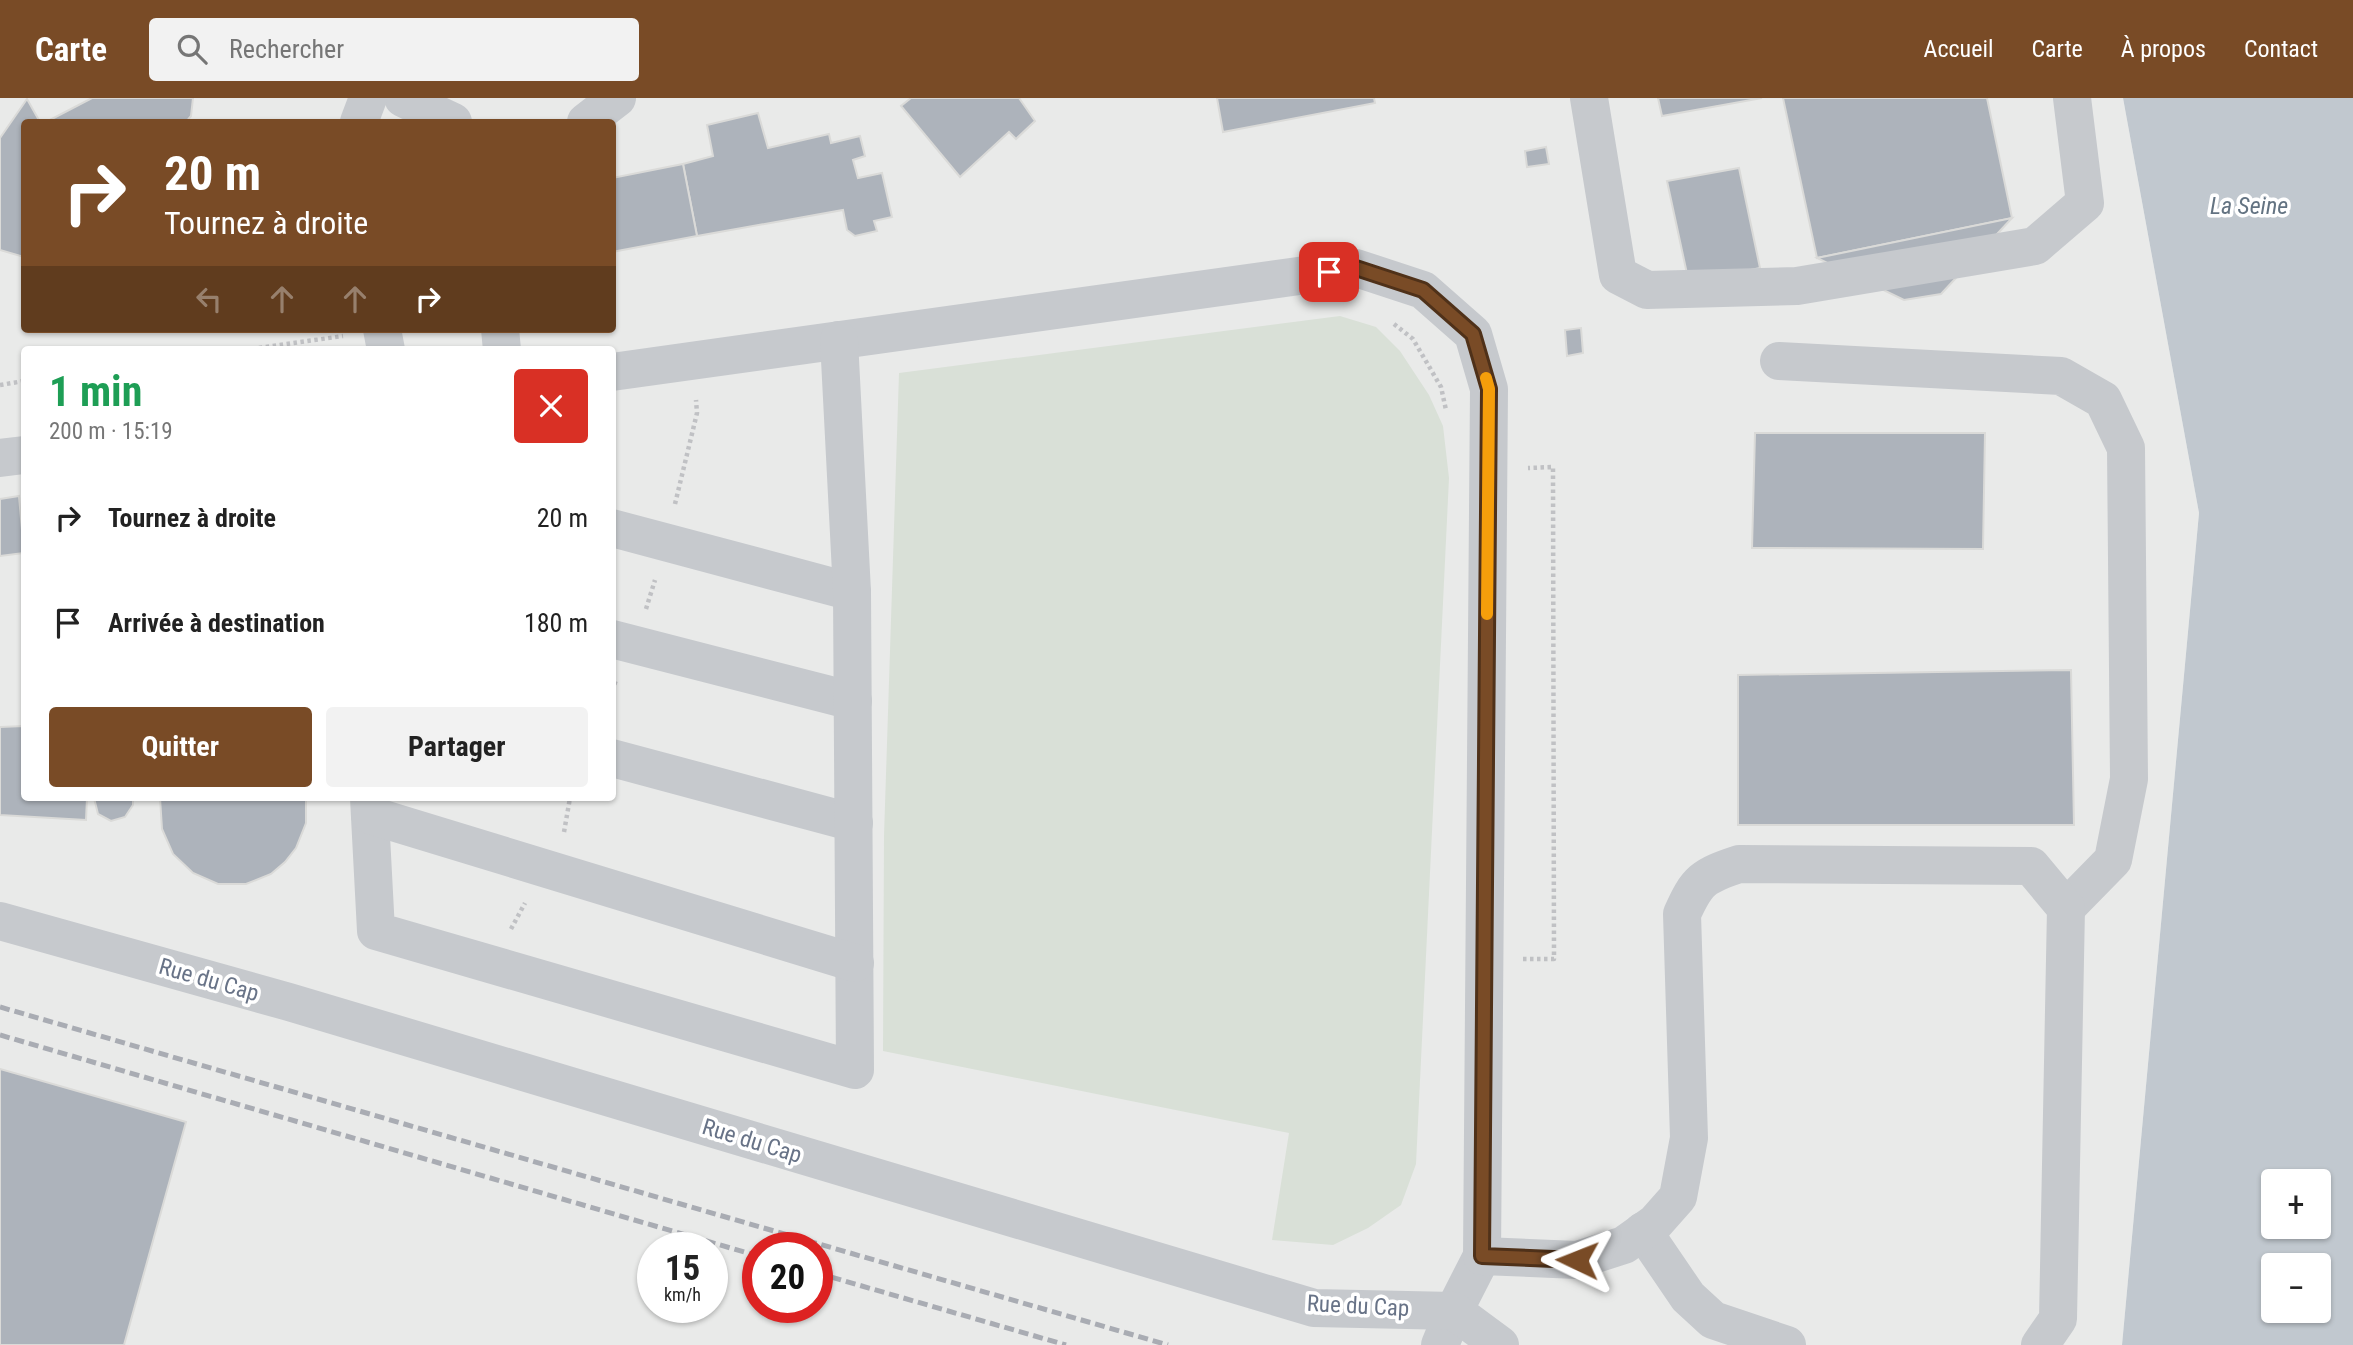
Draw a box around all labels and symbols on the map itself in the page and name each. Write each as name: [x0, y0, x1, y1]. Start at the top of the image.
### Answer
water label: La Seine: [2210, 192, 2288, 220]
pin: [1299, 242, 1359, 302]
street label: Rue du Cap: [156, 953, 262, 1007]
street label: Rue du Cap: [699, 1113, 805, 1169]
position arrow: [1540, 1223, 1614, 1297]
speed limit sign: 20: [742, 1232, 833, 1323]
street label: Rue du Cap: [1306, 1290, 1410, 1322]

